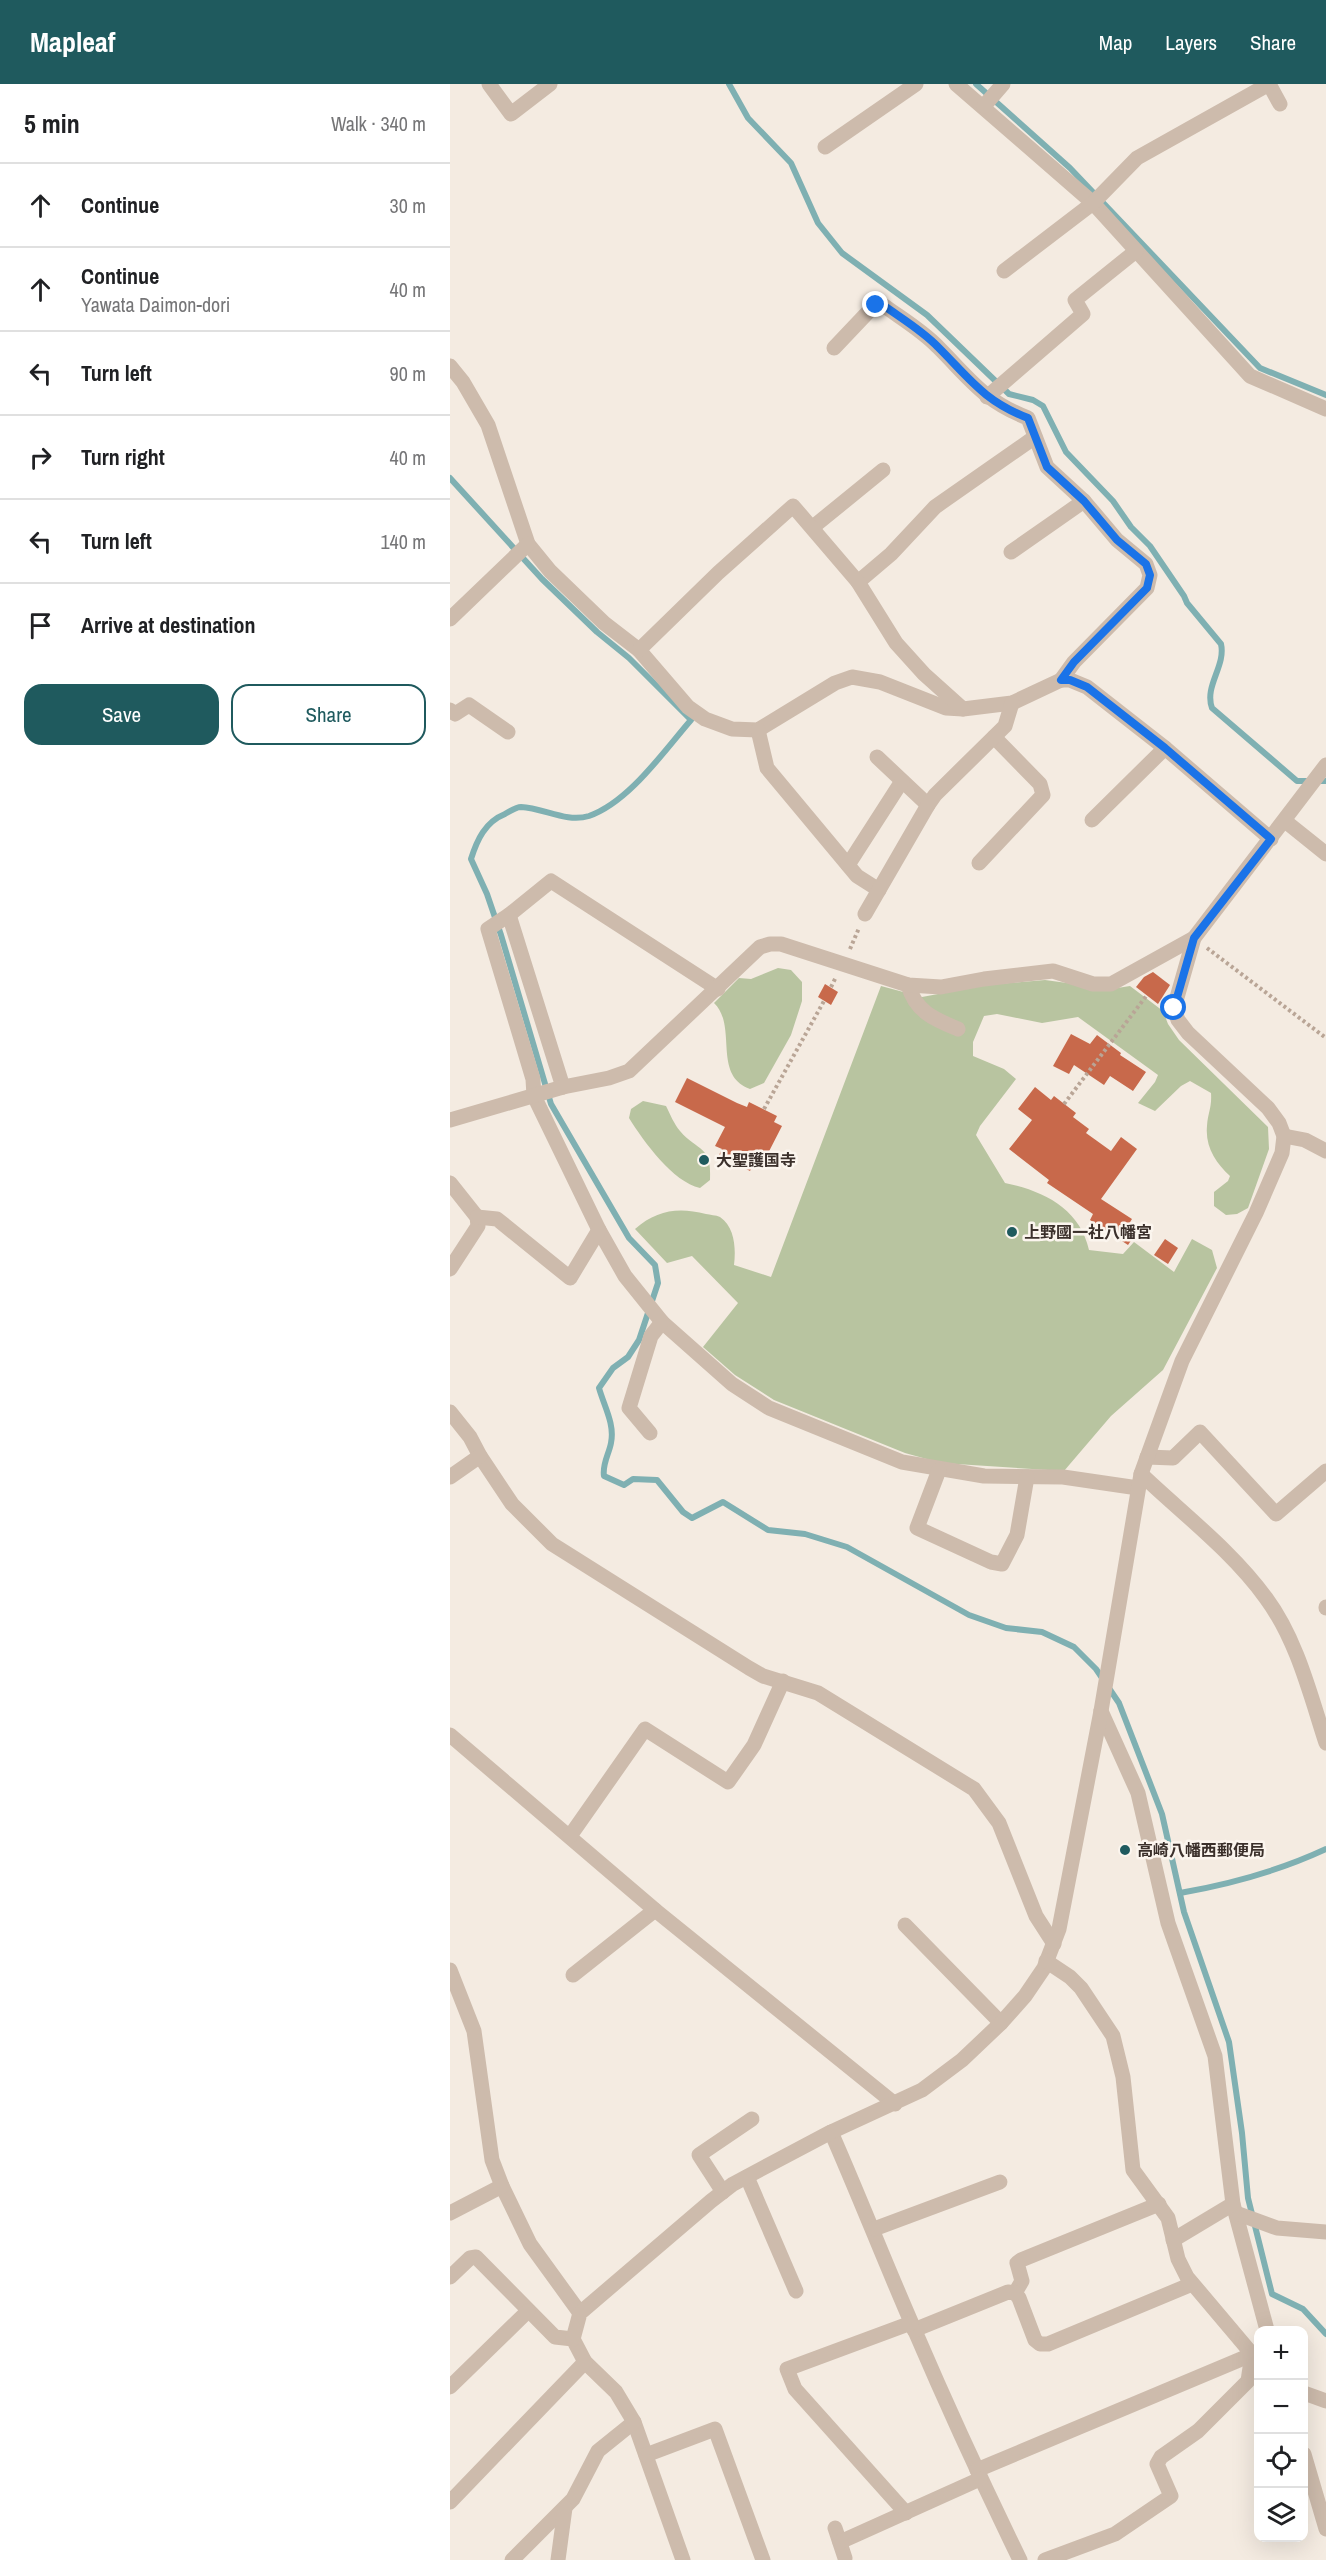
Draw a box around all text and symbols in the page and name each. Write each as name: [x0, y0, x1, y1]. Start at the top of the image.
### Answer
text: Mapleaf: [30, 23, 115, 61]
text: Map: [1099, 28, 1132, 57]
text: Layers: [1165, 28, 1217, 57]
text: Share: [1250, 28, 1296, 57]
text: 5 min: [24, 106, 80, 141]
text: Walk · 340 m: [331, 110, 426, 137]
icon: ahead: [24, 189, 57, 222]
text: Continue: [81, 190, 159, 220]
text: 30 m: [390, 192, 426, 219]
text: Continue: [81, 261, 159, 291]
icon: ahead: [24, 273, 57, 306]
text: 40 m: [390, 276, 426, 303]
text: Yawata Daimon-dori: [81, 291, 230, 318]
route end: [862, 291, 888, 317]
icon: left: [24, 357, 57, 390]
text: Turn left: [81, 358, 152, 388]
text: 90 m: [390, 360, 426, 387]
icon: right: [24, 441, 57, 474]
text: Turn right: [81, 442, 165, 472]
text: 40 m: [390, 444, 426, 471]
icon: left: [24, 525, 57, 558]
text: Turn left: [81, 526, 152, 556]
text: 140 m: [380, 528, 426, 555]
icon: arrive: [24, 609, 57, 642]
text: Arrive at destination: [81, 610, 255, 640]
button: Save: [24, 684, 219, 745]
button: Share: [231, 684, 426, 745]
route start: [1160, 994, 1186, 1020]
place label: 大聖護国寺: [716, 1149, 796, 1171]
marker: 大聖護国寺: [697, 1153, 711, 1167]
place label: 上野國一社八幡宮: [1024, 1221, 1152, 1243]
marker: 上野國一社八幡宮: [1005, 1225, 1019, 1239]
place label: 高崎八幡西郵便局: [1137, 1839, 1265, 1861]
marker: 高崎八幡西郵便局: [1118, 1843, 1132, 1857]
map controls: [1254, 2326, 1308, 2542]
button: +: [1254, 2326, 1308, 2380]
button: −: [1254, 2380, 1308, 2434]
button: locate: [1254, 2434, 1308, 2488]
button: layers: [1254, 2488, 1308, 2542]

